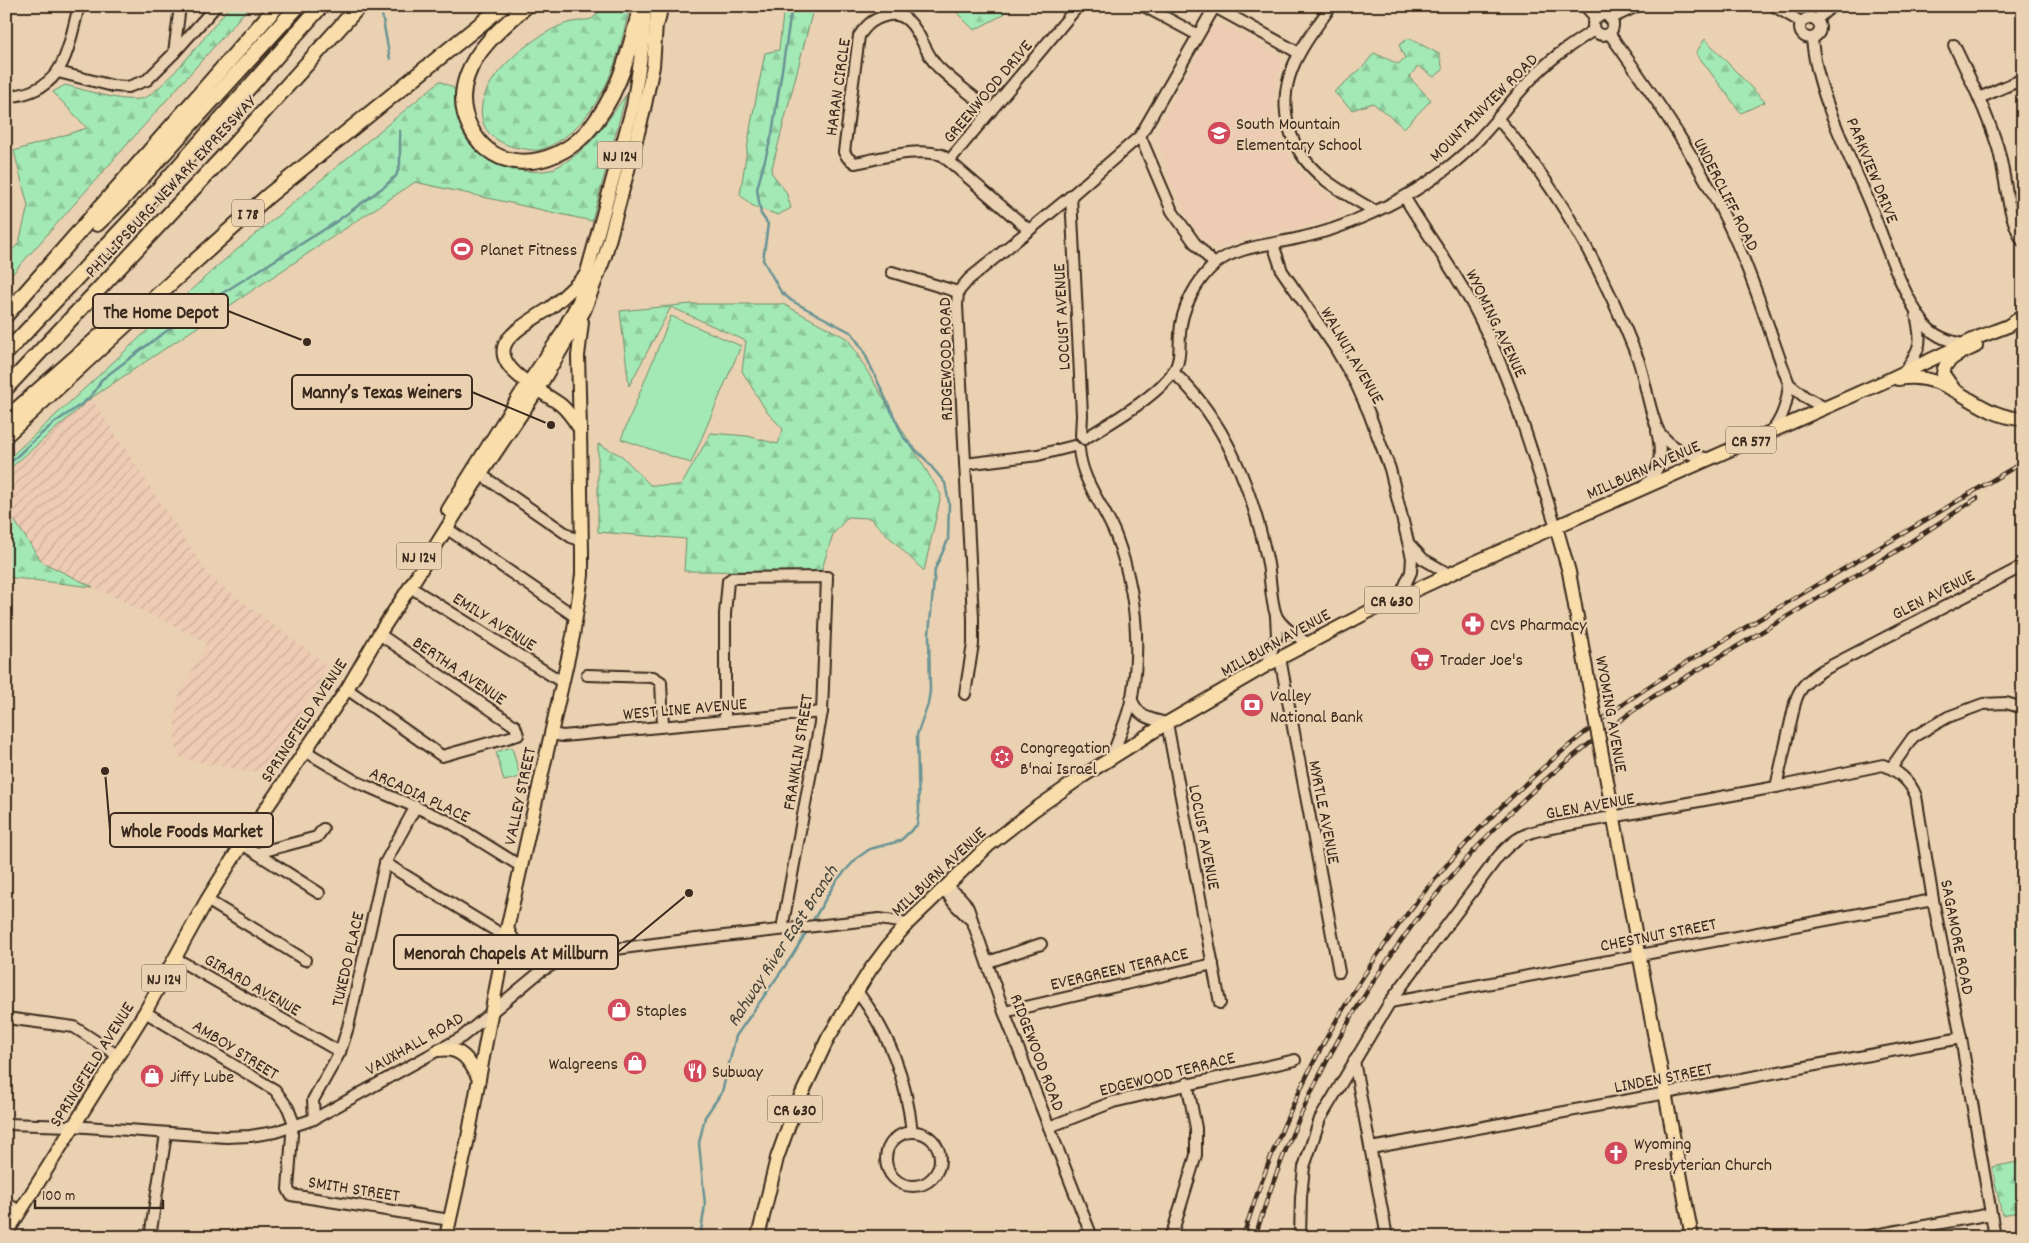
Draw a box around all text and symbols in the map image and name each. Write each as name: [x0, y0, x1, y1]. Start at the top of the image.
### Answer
street label: GREENWOOD DRIVE: [938, 36, 1040, 150]
street label: HARAN CIRCLE: [820, 37, 859, 138]
street label: MOUNTAINVIEW ROAD: [1425, 49, 1545, 169]
street label: PHILLIPSBURG-NEWARK EXPRESSWAY: [80, 90, 264, 284]
place label: South Mountain Elementary School: [1236, 113, 1363, 159]
street label: PARKVIEW DRIVE: [1838, 114, 1903, 228]
school or university icon: South Mountain Elementary School: [1206, 120, 1232, 146]
street label: UNDERCLIFF ROAD: [1685, 134, 1764, 256]
road number: NJ 124: [598, 142, 642, 168]
road number: I 78: [232, 200, 264, 227]
sports icon: Planet Fitness: [449, 236, 475, 262]
place label: Planet Fitness: [480, 239, 577, 264]
street label: LOCUST AVENUE: [1048, 263, 1079, 371]
street label: WYOMING AVENUE: [1458, 266, 1532, 383]
callout: The Home Depot: [93, 294, 228, 328]
street label: RIDGEWOOD ROAD: [934, 297, 961, 421]
text: The Home Depot: [103, 301, 219, 328]
street label: WALNUT AVENUE: [1313, 303, 1389, 410]
callout: Manny’s Texas Weiners: [292, 375, 472, 409]
text: Manny’s Texas Weiners: [302, 381, 462, 408]
road number: CR 577: [1726, 426, 1776, 454]
street label: MILLBURN AVENUE: [1583, 435, 1705, 508]
road number: NJ 124: [396, 542, 442, 570]
street label: GLEN AVENUE: [1888, 565, 1980, 628]
road number: CR 630: [1364, 586, 1420, 614]
street label: EMILY AVENUE: [447, 587, 540, 659]
street label: MILLBURN AVENUE: [1217, 604, 1336, 685]
pharmacy icon: CVS Pharmacy: [1460, 611, 1486, 637]
place label: CVS Pharmacy: [1490, 614, 1587, 639]
street label: BERTHA AVENUE: [407, 631, 510, 713]
supermarket icon: Trader Joe's: [1409, 646, 1435, 672]
place label: Trader Joe's: [1440, 649, 1523, 674]
street label: SPRINGFIELD AVENUE: [256, 654, 355, 788]
street label: WYOMING AVENUE: [1587, 654, 1632, 775]
place label: Valley National Bank: [1270, 685, 1363, 731]
bank icon: Valley National Bank: [1239, 692, 1265, 718]
street label: WEST LINE AVENUE: [622, 693, 748, 728]
street label: FRANKLIN STREET: [778, 693, 821, 812]
place label: Congregation B'nai Israel: [1020, 737, 1110, 783]
synagogue icon: Congregation B'nai Israel: [989, 744, 1015, 770]
street label: VALLEY STREET: [499, 745, 544, 848]
street label: MYRTLE AVENUE: [1300, 758, 1345, 866]
street label: ARCADIA PLACE: [364, 762, 473, 831]
street label: LOCUST AVENUE: [1180, 783, 1225, 892]
street label: GLEN AVENUE: [1544, 787, 1637, 828]
callout: Whole Foods Market: [110, 813, 273, 847]
text: Whole Foods Market: [121, 820, 263, 847]
street label: MILLBURN AVENUE: [886, 822, 993, 924]
water label: Rahway River East Branch: [722, 860, 847, 1033]
street label: SAGAMORE ROAD: [1932, 878, 1979, 997]
street label: TUXEDO PLACE: [326, 910, 372, 1009]
street label: CHESTNUT STREET: [1598, 913, 1719, 960]
callout: Menorah Chapels At Millburn: [394, 935, 618, 969]
text: Menorah Chapels At Millburn: [404, 942, 608, 969]
street label: EVERGREEN TERRACE: [1048, 942, 1191, 998]
street label: GIRARD AVENUE: [199, 948, 305, 1024]
road number: NJ 124: [142, 964, 186, 991]
street label: RIDGEWOOD ROAD: [1002, 991, 1069, 1115]
shop icon: Staples: [606, 997, 632, 1023]
street label: SPRINGFIELD AVENUE: [45, 998, 142, 1133]
place label: Staples: [636, 1000, 687, 1025]
street label: VAUXHALL ROAD: [362, 1007, 469, 1083]
street label: AMBOY STREET: [187, 1015, 283, 1088]
street label: EDGEWOOD TERRACE: [1097, 1046, 1238, 1104]
shop icon: Walgreens: [622, 1050, 648, 1076]
place label: Walgreens: [549, 1053, 618, 1078]
restaurant icon: Subway: [682, 1058, 708, 1084]
street label: LINDEN STREET: [1612, 1058, 1715, 1101]
place label: Subway: [712, 1061, 764, 1086]
shop icon: Jiffy Lube: [139, 1063, 165, 1089]
place label: Jiffy Lube: [170, 1066, 234, 1091]
road number: CR 630: [768, 1096, 822, 1122]
place label: Wyoming Presbyterian Church: [1634, 1133, 1772, 1179]
church icon: Wyoming Presbyterian Church: [1603, 1140, 1629, 1166]
street label: SMITH STREET: [306, 1171, 401, 1210]
scale bar: [35, 1178, 162, 1210]
text: 100 m: [42, 1186, 75, 1208]

